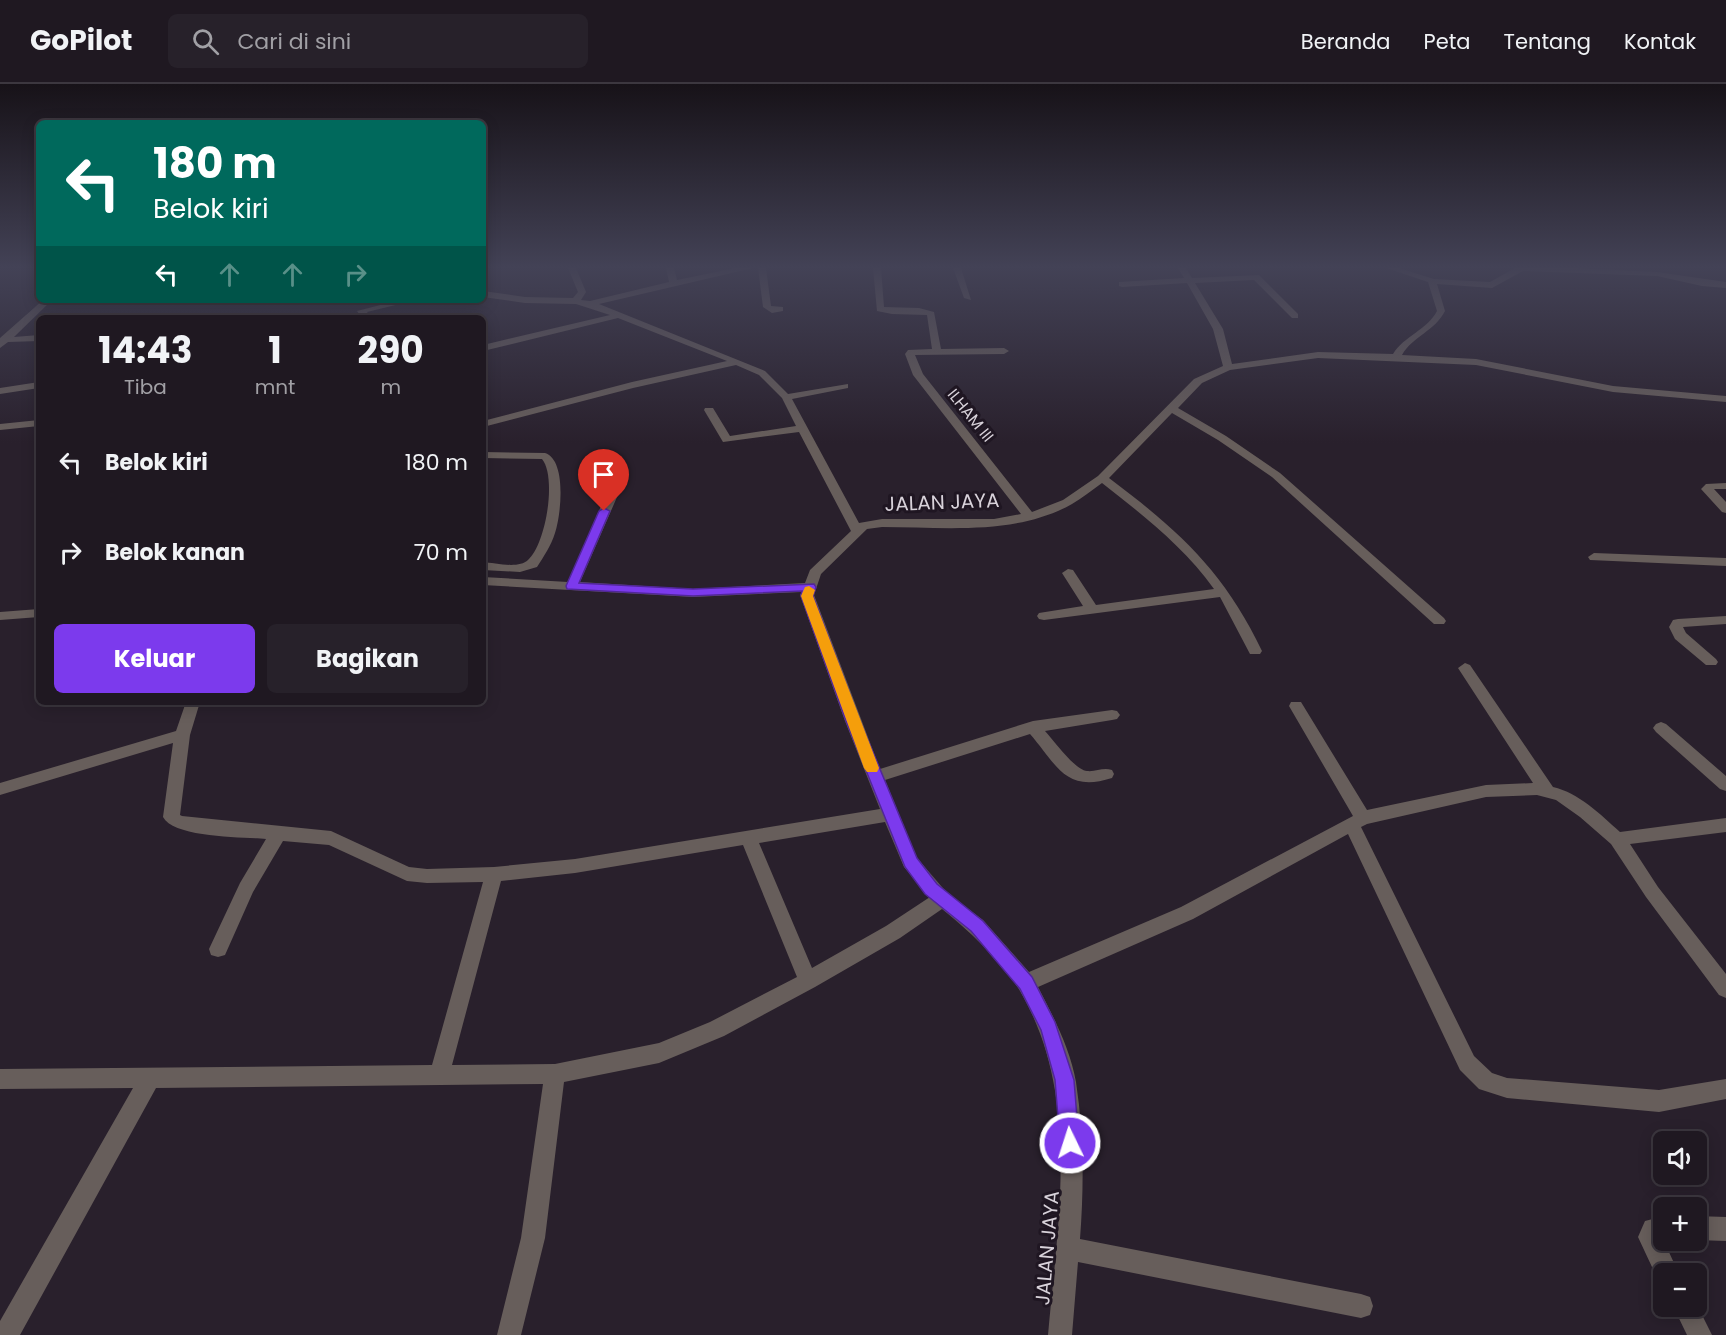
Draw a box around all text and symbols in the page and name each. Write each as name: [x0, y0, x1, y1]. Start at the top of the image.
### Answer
search box: [168, 14, 588, 68]
text: GoPilot: [30, 21, 132, 60]
icon: search: [189, 25, 222, 58]
text: Cari di sini: [237, 26, 351, 57]
text: Beranda: [1301, 27, 1391, 56]
text: Peta: [1424, 27, 1471, 56]
text: Tentang: [1504, 27, 1591, 56]
text: Kontak: [1624, 27, 1696, 56]
text: 180 m: [153, 134, 277, 193]
icon: left: [54, 144, 132, 222]
text: Belok kiri: [153, 190, 269, 227]
icon: left: [150, 258, 183, 291]
icon: ahead: [213, 258, 246, 291]
icon: ahead: [276, 258, 309, 291]
icon: right: [339, 258, 372, 291]
text: 14:43: [98, 325, 193, 376]
text: 1: [268, 325, 282, 376]
text: 290: [358, 325, 424, 376]
text: Tiba: [124, 373, 167, 401]
text: mnt: [255, 373, 295, 401]
text: m: [380, 373, 401, 401]
street label: ILHAM III: [942, 384, 999, 447]
icon: left: [54, 446, 87, 479]
text: Belok kiri: [105, 447, 208, 478]
text: 180 m: [405, 447, 468, 478]
pin: [578, 449, 629, 511]
icon: arrive: [587, 458, 620, 491]
street label: JALAN JAYA: [884, 486, 1000, 518]
icon: right: [54, 536, 87, 569]
text: Belok kanan: [105, 537, 245, 568]
text: 70 m: [414, 537, 468, 568]
button: Keluar: [54, 624, 255, 693]
button: Bagikan: [267, 624, 468, 693]
position arrow: [1038, 1111, 1102, 1175]
map controls: [1653, 1131, 1707, 1317]
button: sound: [1653, 1131, 1707, 1185]
street label: JALAN JAYA: [1028, 1190, 1066, 1306]
button: +: [1653, 1197, 1707, 1251]
button: −: [1653, 1263, 1707, 1317]

